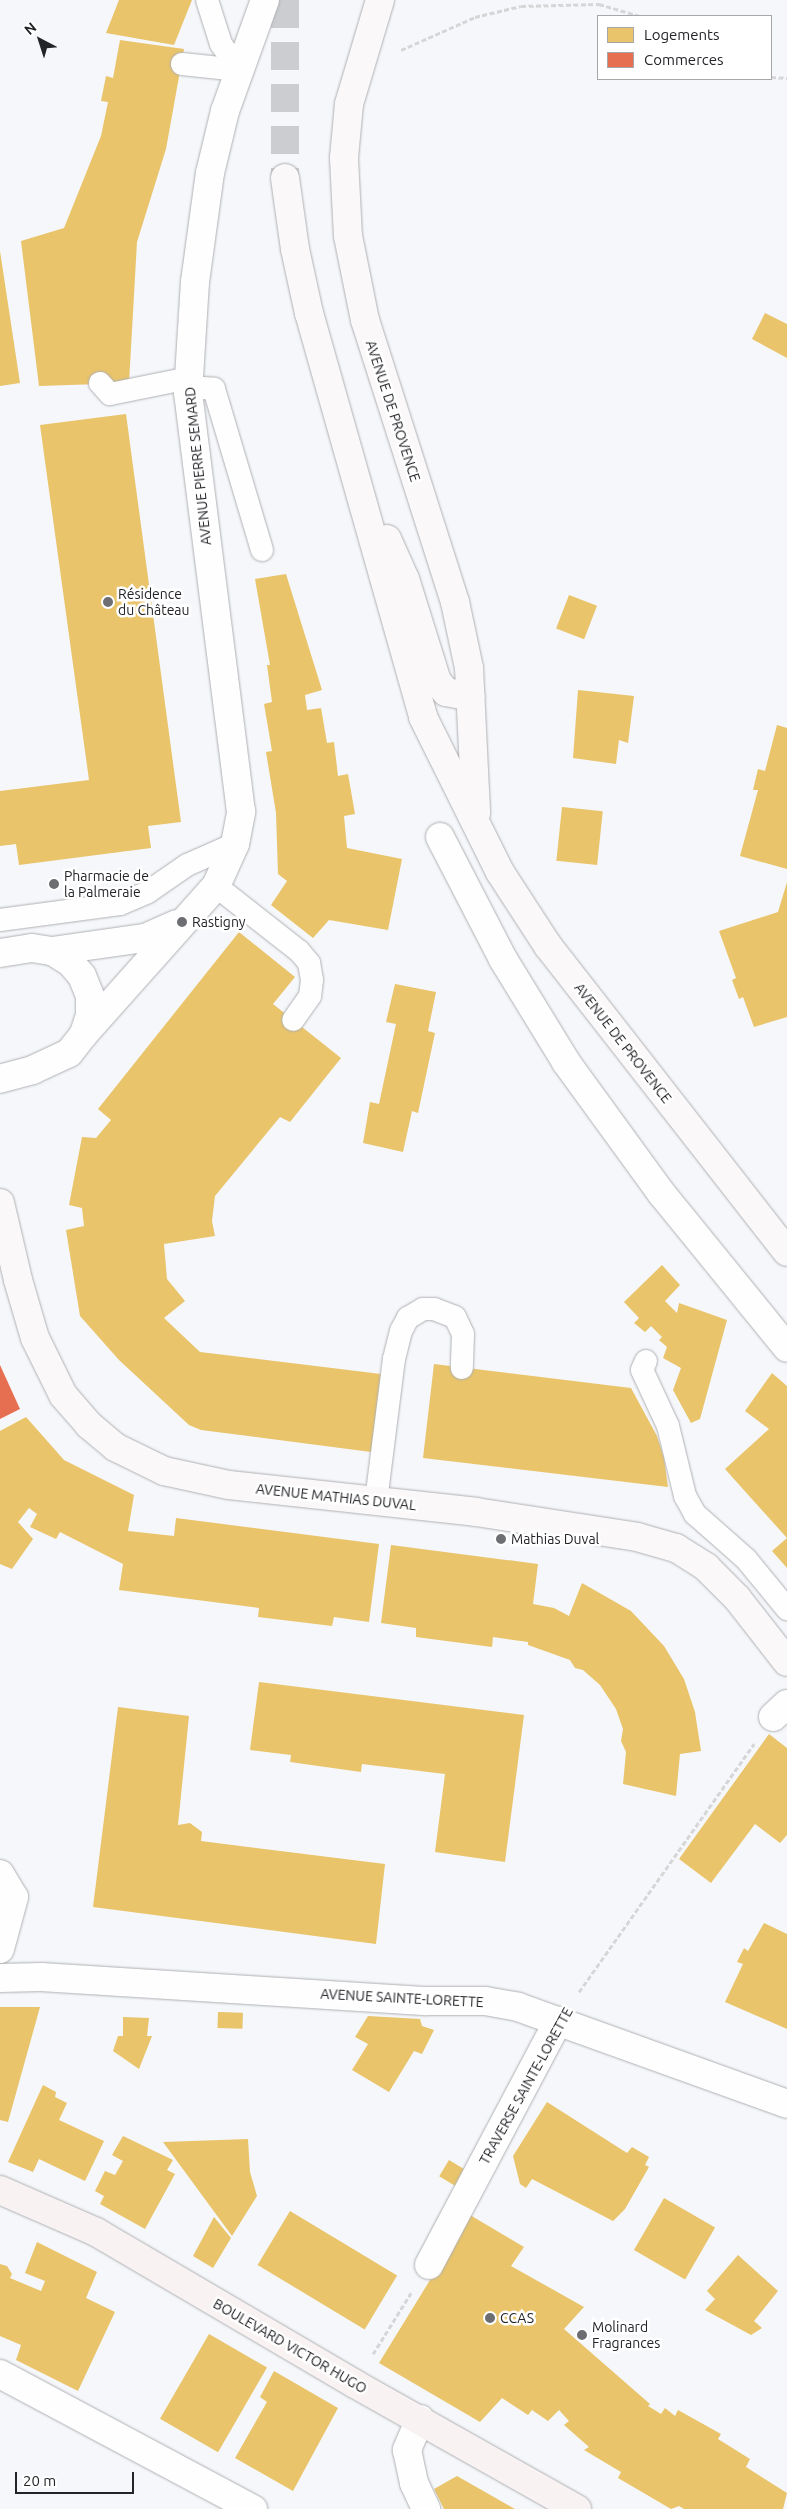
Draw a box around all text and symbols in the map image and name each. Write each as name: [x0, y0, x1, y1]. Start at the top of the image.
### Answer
north arrow: [15, 15, 65, 65]
legend: [597, 15, 772, 80]
text: N: [21, 19, 39, 38]
text: Logements: [644, 26, 720, 43]
text: Commerces: [644, 51, 724, 68]
street label: AVENUE DE PROVENCE: [362, 338, 424, 484]
street label: AVENUE PIERRE SEMARD: [181, 386, 215, 546]
place label: Résidence du Château: [118, 586, 190, 618]
marker: Résidence du Château: [102, 596, 114, 608]
place label: Pharmacie de la Palmeraie: [64, 868, 149, 900]
marker: Pharmacie de la Palmeraie: [48, 878, 60, 890]
place label: Rastigny: [192, 914, 246, 930]
marker: Rastigny: [176, 916, 188, 928]
street label: AVENUE DE PROVENCE: [571, 980, 675, 1106]
street label: AVENUE MATHIAS DUVAL: [255, 1480, 417, 1514]
place label: Mathias Duval: [511, 1531, 599, 1547]
marker: Mathias Duval: [495, 1533, 507, 1545]
street label: AVENUE SAINTE-LORETTE: [320, 1985, 484, 2011]
street label: TRAVERSE SAINTE-LORETTE: [476, 2005, 576, 2167]
street label: BOULEVARD VICTOR HUGO: [210, 2295, 370, 2397]
place label: CCAS: [500, 2310, 534, 2326]
marker: CCAS: [484, 2312, 496, 2324]
place label: Molinard Fragrances: [592, 2319, 660, 2352]
marker: Molinard Fragrances: [576, 2329, 588, 2341]
scale bar: [18, 2462, 136, 2494]
text: 20 m: [23, 2472, 56, 2489]

